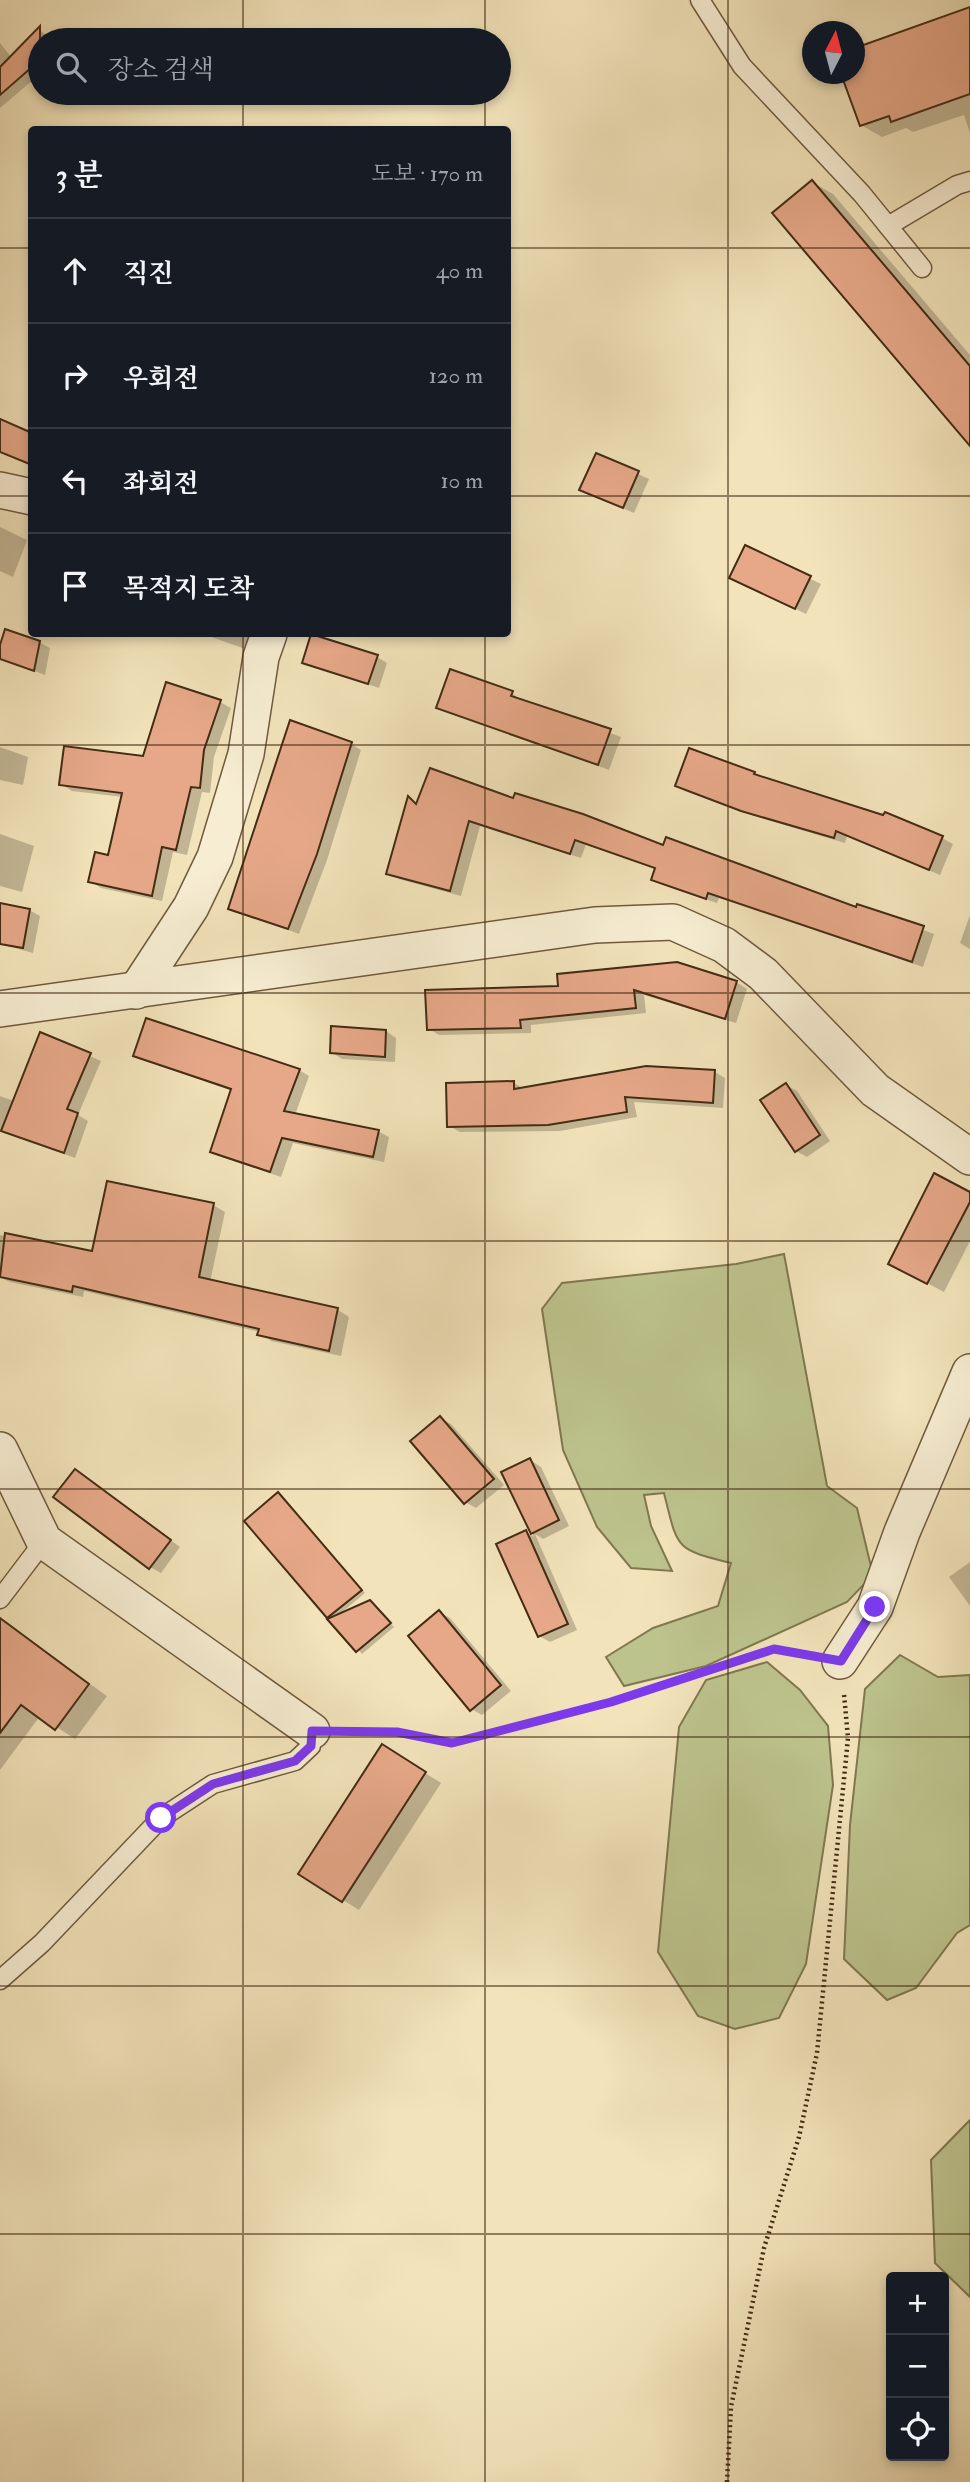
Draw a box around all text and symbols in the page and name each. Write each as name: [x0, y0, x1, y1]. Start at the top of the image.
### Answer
north arrow: [802, 21, 865, 84]
search box: [28, 28, 511, 105]
icon: search: [52, 48, 90, 86]
text: 장소 검색: [108, 54, 214, 86]
text: 3 분: [56, 157, 103, 194]
text: 도보 · 170 m: [371, 159, 483, 188]
icon: ahead: [56, 252, 94, 290]
text: 40 m: [436, 256, 483, 285]
text: 직진: [123, 258, 173, 290]
icon: right: [56, 357, 94, 395]
text: 120 m: [429, 361, 483, 390]
text: 우회전: [123, 363, 198, 395]
icon: left: [56, 462, 94, 500]
text: 10 m: [440, 466, 483, 495]
text: 좌회전: [123, 468, 198, 500]
icon: arrive: [56, 567, 94, 605]
text: 목적지 도착: [123, 573, 254, 605]
route end: [859, 1591, 890, 1622]
route start: [145, 1802, 176, 1833]
map controls: [886, 2272, 949, 2461]
button: +: [886, 2272, 949, 2335]
button: −: [886, 2335, 949, 2398]
button: locate: [886, 2398, 949, 2461]

